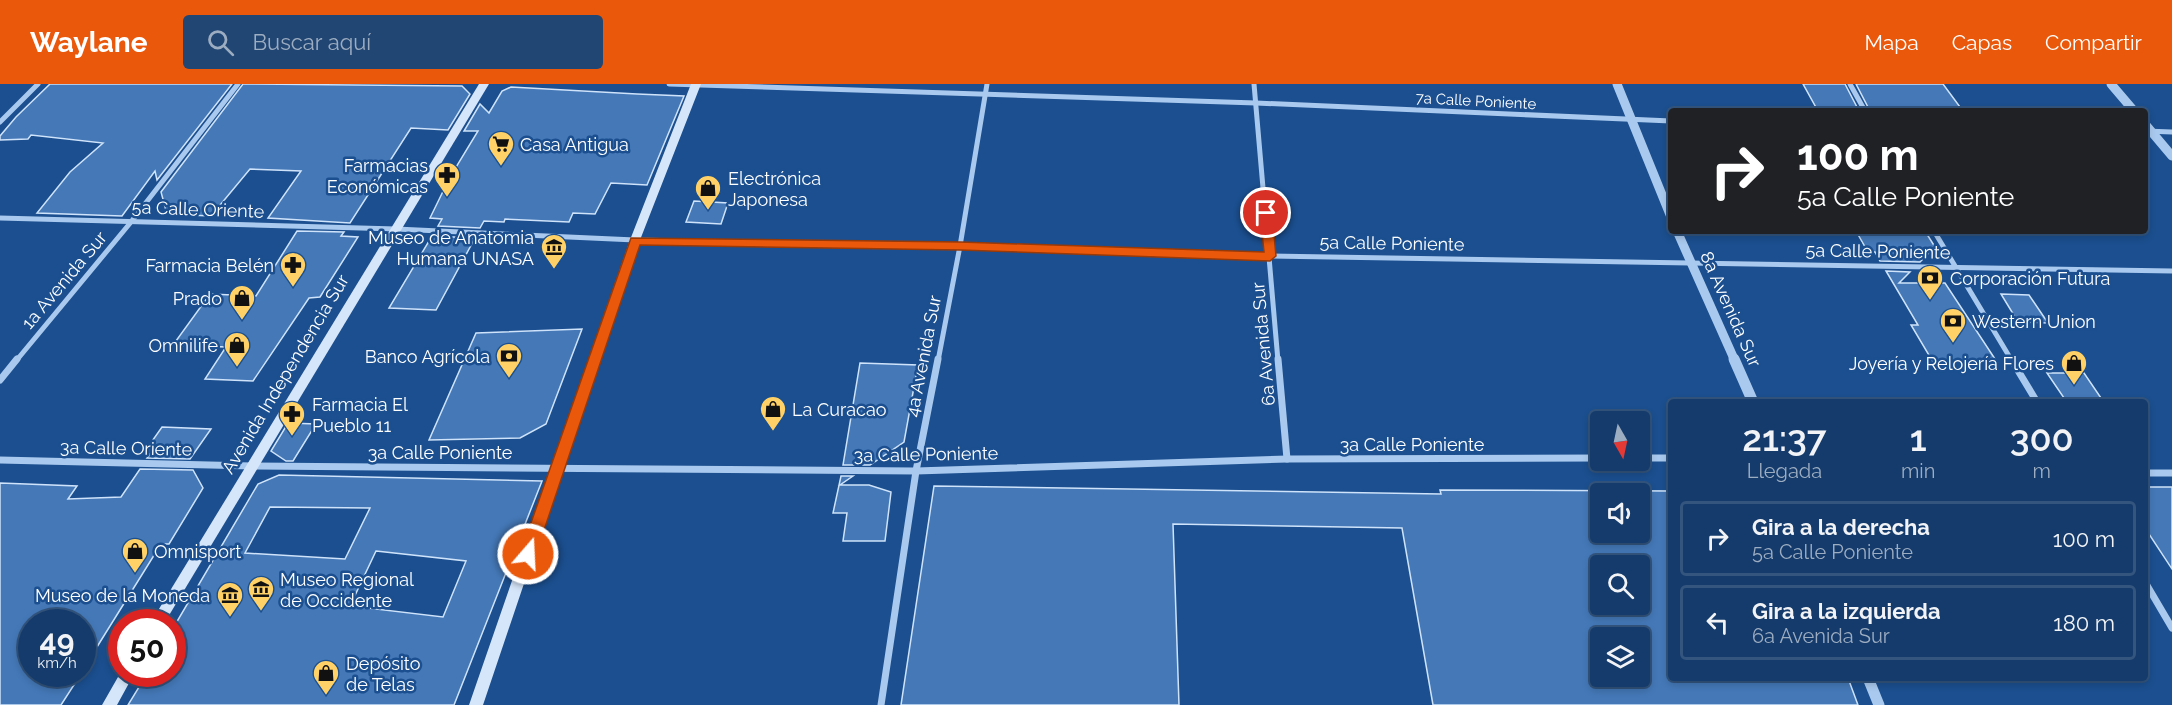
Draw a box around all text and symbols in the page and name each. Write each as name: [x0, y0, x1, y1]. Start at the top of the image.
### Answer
search box: [183, 15, 603, 69]
text: Waylane: [30, 26, 147, 59]
icon: search: [204, 26, 237, 59]
text: Buscar aquí: [252, 29, 371, 55]
text: Mapa: [1864, 30, 1919, 55]
text: Capas: [1952, 30, 2012, 55]
text: Compartir: [2045, 30, 2142, 55]
street label: 7a Calle Poniente: [1415, 89, 1537, 113]
supermarket icon: Casa Antigua: [486, 129, 516, 167]
text: 100 m: [1797, 131, 1919, 180]
icon: right: [1698, 132, 1776, 210]
place label: Casa Antigua: [520, 134, 629, 155]
place label: Farmacias Económicas: [327, 155, 428, 197]
pharmacy icon: Farmacias Económicas: [432, 160, 462, 198]
place label: Electrónica Japonesa: [728, 168, 821, 210]
shop icon: Electrónica Japonesa: [693, 173, 723, 211]
text: 5a Calle Poniente: [1797, 181, 2014, 212]
pin: [1240, 187, 1291, 238]
street label: 5a Calle Oriente: [131, 196, 265, 222]
icon: arrive: [1249, 196, 1282, 229]
street label: 1a Avenida Sur: [17, 226, 111, 333]
place label: Museo de Anatomia Humana UNASA: [368, 227, 534, 269]
street label: 5a Calle Poniente: [1319, 231, 1465, 255]
museum icon: Museo de Anatomia Humana UNASA: [539, 232, 569, 270]
street label: 5a Calle Poniente: [1805, 239, 1951, 263]
street label: 8a Avenida Sur: [1696, 248, 1766, 370]
pharmacy icon: Farmacia Belén: [278, 250, 308, 288]
place label: Farmacia Belén: [145, 255, 274, 276]
bank icon: Corporación Futura: [1915, 263, 1945, 301]
place label: Corporación Futura: [1950, 268, 2110, 289]
street label: Avenida Independencia Sur: [217, 270, 353, 477]
street label: 6a Avenida Sur: [1247, 281, 1279, 407]
shop icon: Prado: [227, 283, 257, 321]
place label: Prado: [173, 288, 222, 309]
street label: 4a Avenida Sur: [901, 293, 945, 418]
bank icon: Western Union: [1938, 306, 1968, 344]
place label: Western Union: [1972, 311, 2096, 332]
shop icon: Omnilife: [222, 330, 252, 368]
place label: Omnilife: [149, 335, 218, 356]
bank icon: Banco Agrícola: [494, 341, 524, 379]
place label: Banco Agrícola: [365, 346, 490, 367]
shop icon: Joyería y Relojería Flores: [2059, 348, 2089, 386]
place label: Joyería y Relojería Flores: [1849, 353, 2054, 374]
place label: Farmacia El Pueblo 11: [312, 394, 408, 436]
shop icon: La Curacao: [758, 394, 788, 432]
pharmacy icon: Farmacia El Pueblo 11: [277, 399, 307, 437]
place label: La Curacao: [792, 399, 887, 420]
north arrow: [1590, 411, 1650, 471]
map controls: [1590, 411, 1650, 687]
text: 21:37: [1742, 417, 1827, 459]
text: 1: [1910, 417, 1927, 459]
text: 300: [2010, 417, 2074, 459]
street label: 3a Calle Poniente: [1340, 434, 1485, 455]
street label: 3a Calle Oriente: [60, 436, 193, 460]
street label: 3a Calle Poniente: [368, 442, 513, 463]
street label: 3a Calle Poniente: [853, 442, 999, 466]
text: Llegada: [1747, 459, 1822, 483]
text: min: [1901, 459, 1935, 483]
text: m: [2032, 459, 2051, 483]
button: sound: [1590, 483, 1650, 543]
text: Gira a la derecha: [1752, 514, 1930, 540]
position arrow: [496, 522, 560, 586]
icon: right: [1701, 522, 1734, 555]
text: 100 m: [2053, 526, 2115, 552]
shop icon: Omnisport: [120, 536, 150, 574]
text: 5a Calle Poniente: [1752, 540, 1913, 564]
place label: Omnisport: [154, 541, 241, 562]
button: search: [1590, 555, 1650, 615]
place label: Museo Regional de Occidente: [280, 569, 414, 611]
museum icon: Museo Regional de Occidente: [246, 574, 276, 612]
museum icon: Museo de la Moneda: [215, 580, 245, 618]
place label: Museo de la Moneda: [35, 585, 210, 606]
text: Gira a la izquierda: [1752, 598, 1941, 624]
icon: left: [1701, 606, 1734, 639]
speed limit sign: 50: [108, 609, 186, 687]
text: 180 m: [2053, 610, 2115, 636]
text: 49: [40, 623, 74, 658]
text: 6a Avenida Sur: [1752, 624, 1890, 648]
button: layers: [1590, 627, 1650, 687]
place label: Depósito de Telas: [346, 653, 421, 695]
text: km/h: [37, 654, 77, 672]
shop icon: Depósito de Telas: [311, 658, 341, 696]

